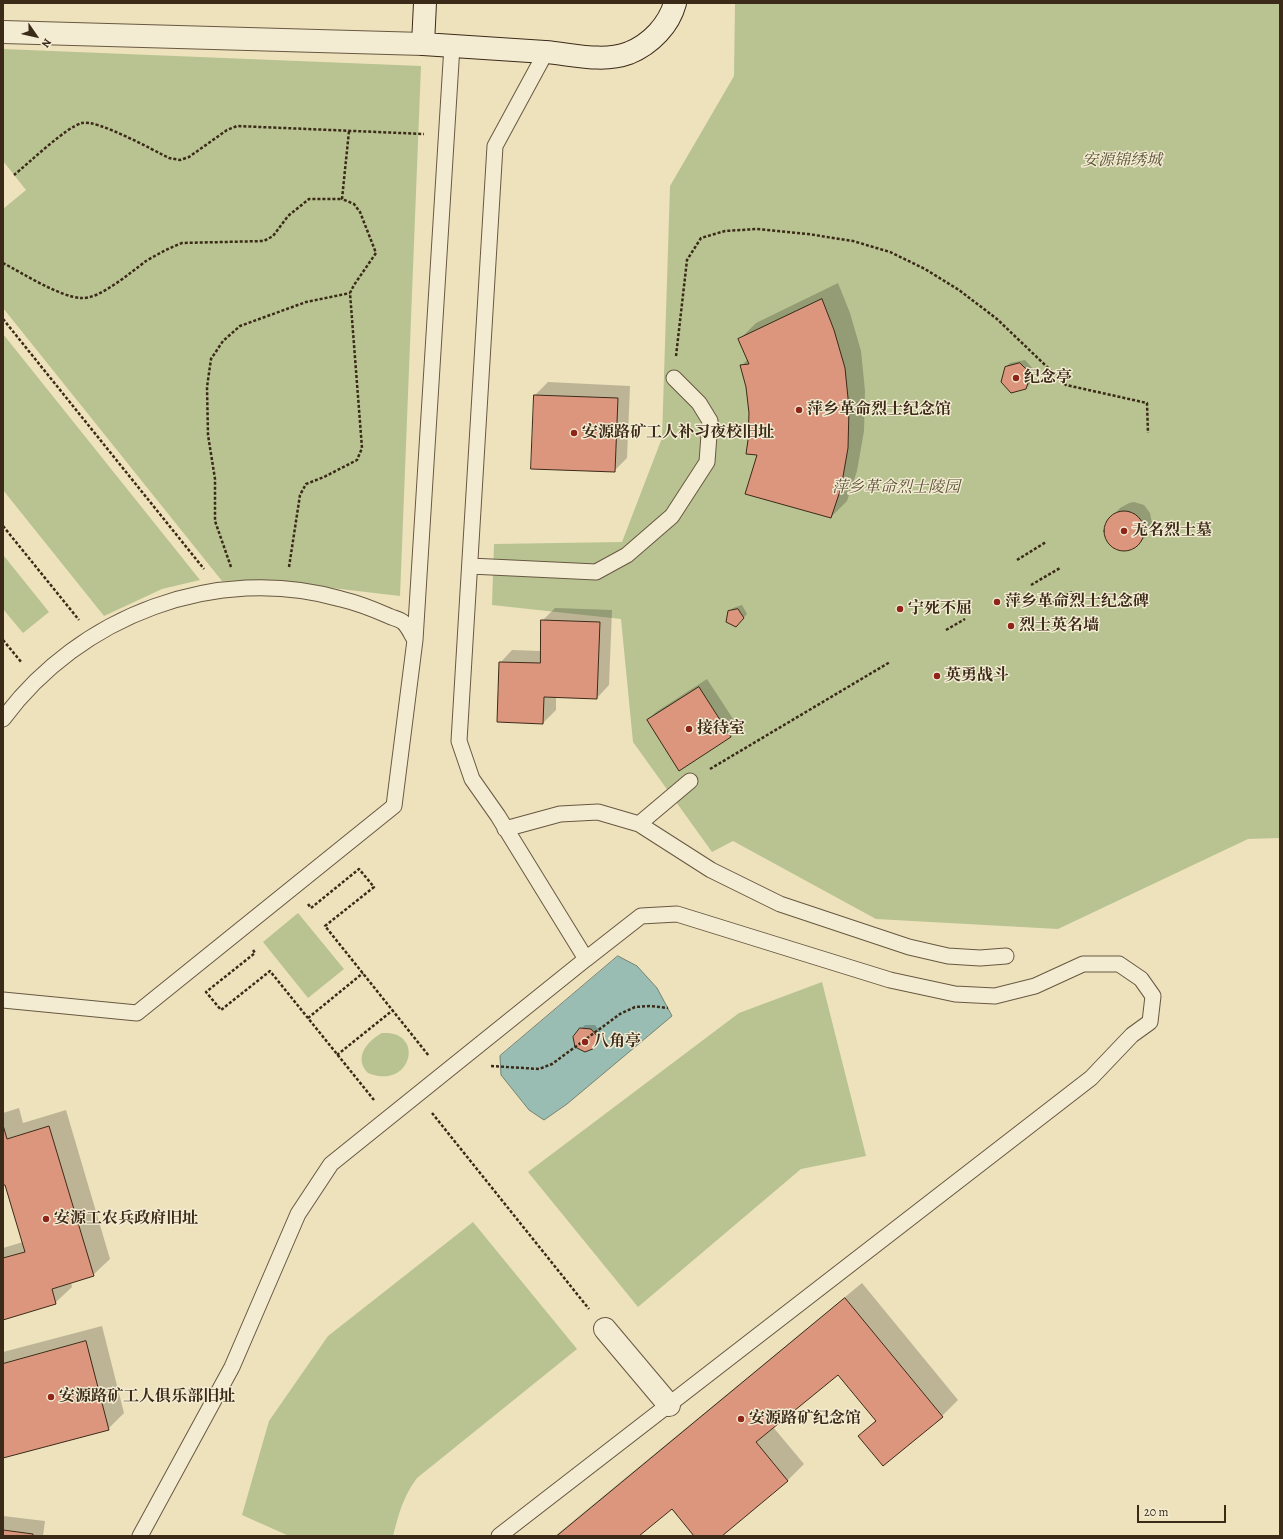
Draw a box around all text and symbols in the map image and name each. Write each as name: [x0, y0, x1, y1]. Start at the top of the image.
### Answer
north arrow: [16, 16, 56, 56]
text: N: [38, 35, 55, 51]
park label: 安源锦绣城: [1082, 151, 1162, 171]
place label: 纪念亭: [1024, 368, 1072, 388]
marker: 纪念亭: [1011, 373, 1021, 383]
place label: 萍乡革命烈士纪念馆: [807, 400, 951, 420]
marker: 萍乡革命烈士纪念馆: [794, 405, 804, 415]
place label: 安源路矿工人补习夜校旧址: [582, 423, 774, 443]
marker: 安源路矿工人补习夜校旧址: [569, 428, 579, 438]
park label: 萍乡革命烈士陵园: [832, 478, 960, 498]
place label: 无名烈士墓: [1132, 521, 1212, 541]
marker: 无名烈士墓: [1119, 526, 1129, 536]
place label: 萍乡革命烈士纪念碑: [1005, 592, 1149, 612]
marker: 萍乡革命烈士纪念碑: [992, 597, 1002, 607]
place label: 宁死不屈: [908, 599, 972, 619]
marker: 宁死不屈: [895, 604, 905, 614]
place label: 烈士英名墙: [1019, 616, 1099, 636]
marker: 烈士英名墙: [1006, 621, 1016, 631]
place label: 英勇战斗: [945, 666, 1009, 686]
marker: 英勇战斗: [932, 671, 942, 681]
place label: 接待室: [697, 719, 745, 739]
marker: 接待室: [684, 724, 694, 734]
place label: 八角亭: [593, 1032, 641, 1052]
marker: 八角亭: [580, 1037, 590, 1047]
place label: 安源工农兵政府旧址: [54, 1209, 198, 1229]
marker: 安源工农兵政府旧址: [41, 1214, 51, 1224]
place label: 安源路矿工人俱乐部旧址: [59, 1387, 235, 1407]
marker: 安源路矿工人俱乐部旧址: [46, 1392, 56, 1402]
place label: 安源路矿纪念馆: [749, 1409, 861, 1429]
marker: 安源路矿纪念馆: [736, 1414, 746, 1424]
scale bar: [1139, 1497, 1228, 1523]
text: 20 m: [1144, 1504, 1168, 1520]

